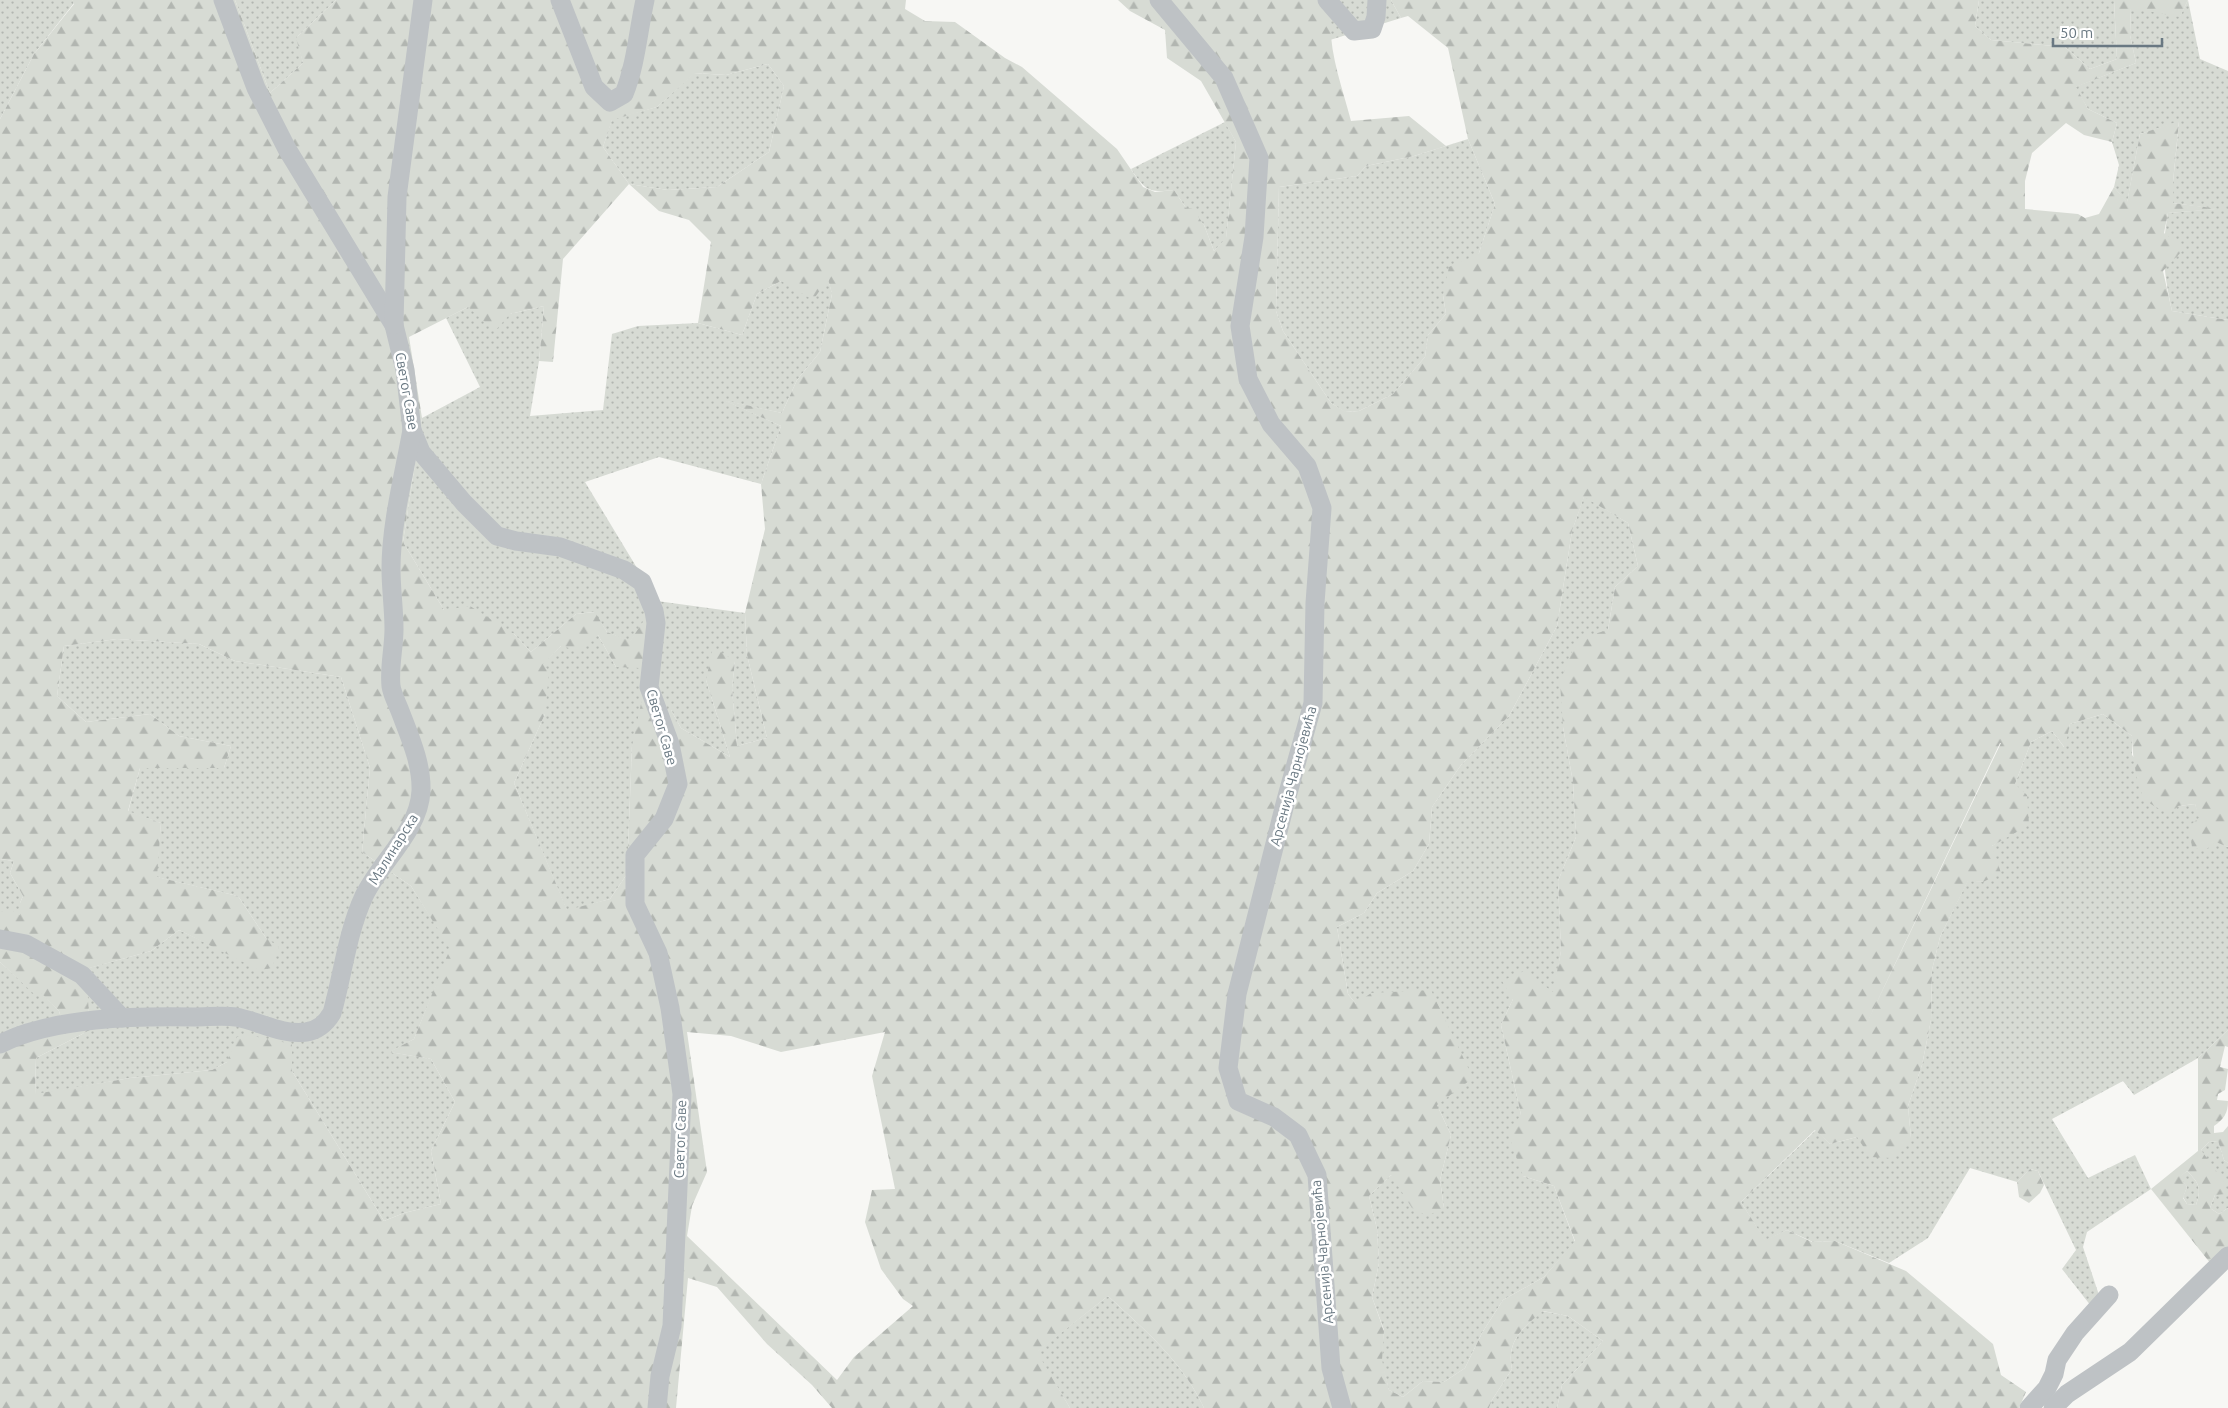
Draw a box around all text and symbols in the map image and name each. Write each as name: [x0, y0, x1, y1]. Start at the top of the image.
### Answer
scale bar: [2053, 15, 2162, 47]
text: 50 m: [2060, 24, 2093, 41]
street label: Светог Саве: [392, 351, 422, 431]
street label: Светог Саве: [643, 687, 681, 767]
street label: Арсенија Чарнојевића: [1267, 704, 1319, 848]
street label: Малинарска: [365, 811, 421, 887]
street label: Светог Саве: [671, 1099, 689, 1179]
street label: Арсенија Чарнојевића: [1308, 1179, 1336, 1325]

